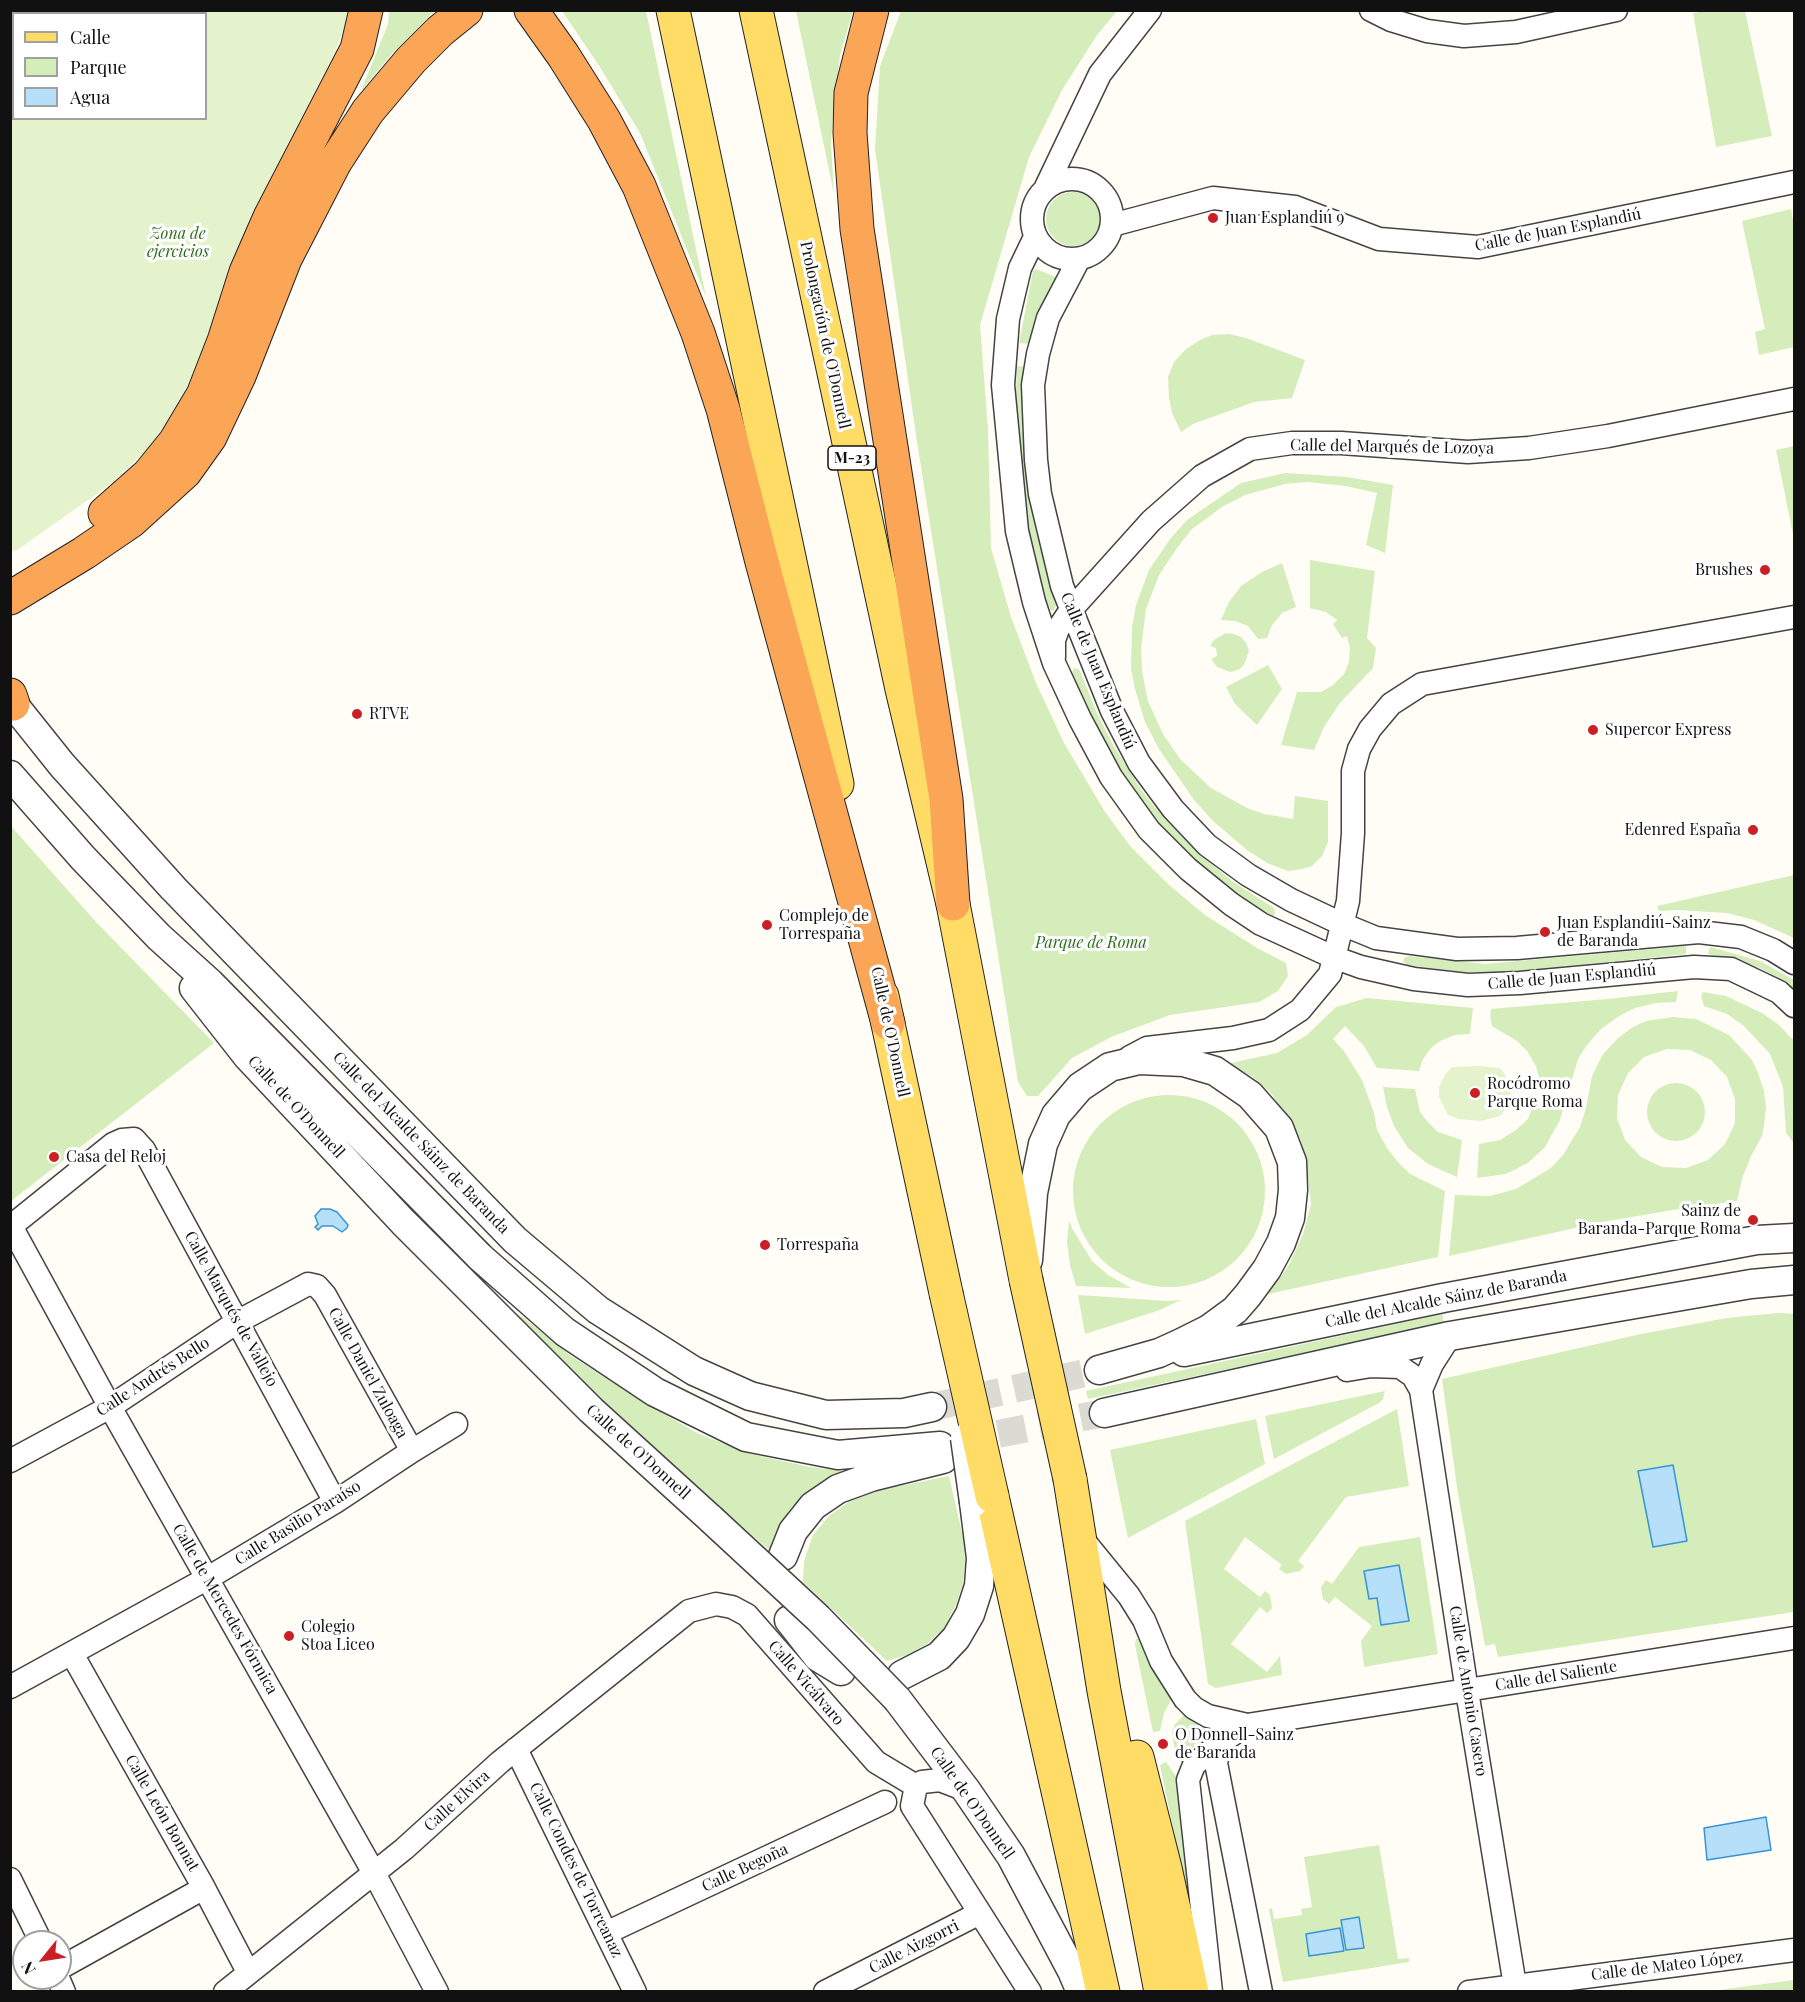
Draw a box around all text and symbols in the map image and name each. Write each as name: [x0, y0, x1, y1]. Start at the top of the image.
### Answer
legend: [12, 12, 207, 120]
text: Calle: [70, 25, 111, 49]
text: Parque: [70, 55, 127, 79]
text: Agua: [70, 85, 110, 109]
street label: Calle de Juan Esplandiú: [1473, 204, 1643, 256]
place label: Juan Esplandiú 9: [1225, 208, 1344, 228]
marker: Juan Esplandiú 9: [1206, 211, 1220, 225]
park label: Zona de ejercicios: [147, 224, 209, 262]
street label: Prolongación de O'Donnell: [796, 239, 854, 431]
street label: Calle del Marqués de Lozoya: [1290, 436, 1494, 458]
road number: M-23: [828, 446, 876, 470]
place label: Brushes: [1695, 560, 1753, 580]
marker: Brushes: [1758, 563, 1772, 577]
street label: Calle de Juan Esplandiú: [1056, 590, 1140, 752]
place label: RTVE: [369, 704, 409, 724]
marker: RTVE: [350, 707, 364, 721]
place label: Supercor Express: [1605, 720, 1731, 740]
marker: Supercor Express: [1586, 723, 1600, 737]
place label: Edenred España: [1624, 820, 1741, 840]
marker: Edenred España: [1746, 823, 1760, 837]
place label: Complejo de Torrespaña: [779, 906, 869, 944]
place label: Juan Esplandiú-Sainz de Baranda: [1557, 913, 1711, 951]
marker: Complejo de Torrespaña: [760, 918, 774, 932]
marker: Juan Esplandiú-Sainz de Baranda: [1538, 925, 1552, 939]
park label: Parque de Roma: [1035, 933, 1147, 953]
street label: Calle de Juan Esplandiú: [1487, 960, 1657, 994]
street label: Calle de O'Donnell: [867, 965, 913, 1099]
street label: Calle del Alcalde Sáinz de Baranda: [329, 1048, 513, 1238]
street label: Calle de O'Donnell: [244, 1052, 348, 1162]
place label: Rocódromo Parque Roma: [1487, 1074, 1583, 1112]
marker: Rocódromo Parque Roma: [1468, 1086, 1482, 1100]
place label: Casa del Reloj: [66, 1147, 166, 1167]
marker: Casa del Reloj: [47, 1150, 61, 1164]
place label: Sainz de Baranda-Parque Roma: [1578, 1201, 1741, 1239]
marker: Sainz de Baranda-Parque Roma: [1746, 1213, 1760, 1227]
street label: Calle Marqués de Vallejo: [180, 1228, 282, 1390]
place label: Torrespaña: [777, 1235, 859, 1255]
marker: Torrespaña: [758, 1238, 772, 1252]
street label: Calle del Alcalde Sáinz de Baranda: [1324, 1266, 1568, 1332]
street label: Calle Daniel Zuloaga: [324, 1304, 412, 1442]
street label: Calle Andrés Bello: [93, 1333, 213, 1421]
street label: Calle de O'Donnell: [582, 1400, 694, 1504]
street label: Calle Basilio Paraíso: [232, 1477, 364, 1569]
street label: Calle de Mercedes Fórmica: [168, 1520, 282, 1698]
street label: Calle de Antonio Casero: [1445, 1604, 1491, 1778]
place label: Colegio Stoa Liceo: [301, 1617, 375, 1655]
marker: Colegio Stoa Liceo: [282, 1629, 296, 1643]
street label: Calle Vicálvaro: [764, 1637, 848, 1729]
street label: Calle del Saliente: [1494, 1657, 1618, 1695]
place label: O Donnell-Sainz de Baranda: [1175, 1725, 1294, 1763]
marker: O Donnell-Sainz de Baranda: [1156, 1737, 1170, 1751]
street label: Calle de O'Donnell: [926, 1743, 1018, 1863]
street label: Calle León Bonnat: [121, 1751, 203, 1875]
street label: Calle Elvira: [420, 1766, 494, 1836]
street label: Calle Condes de Torreanaz: [525, 1779, 627, 1961]
street label: Calle Begoña: [699, 1840, 791, 1896]
street label: Calle Aizgorri: [866, 1916, 962, 1978]
north arrow: [12, 1930, 72, 1990]
street label: Calle de Mateo López: [1590, 1947, 1744, 1985]
text: N: [16, 1958, 40, 1979]

